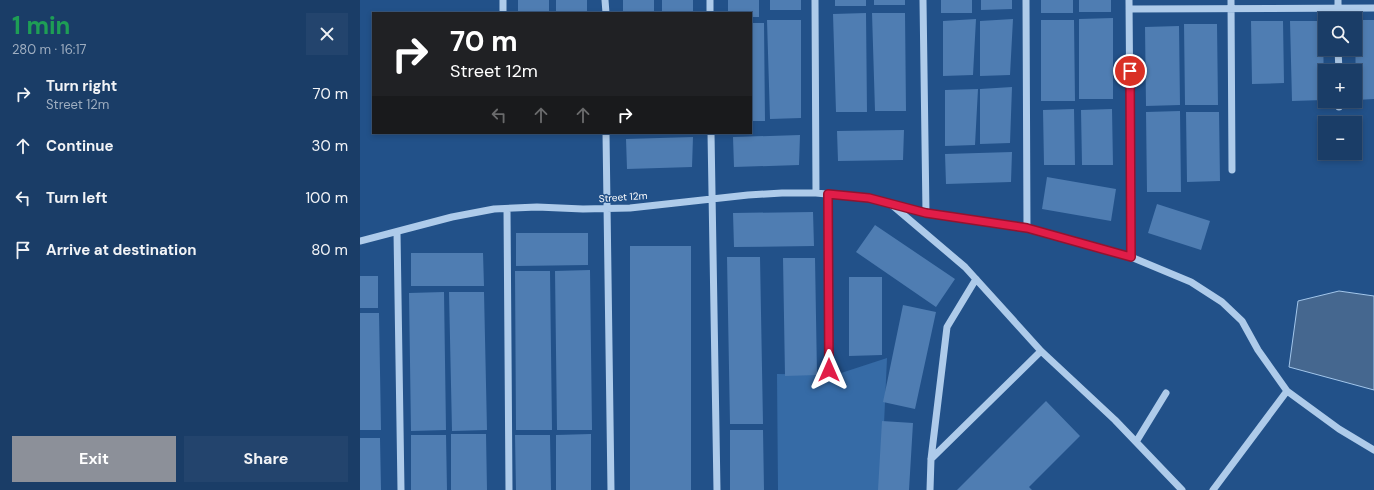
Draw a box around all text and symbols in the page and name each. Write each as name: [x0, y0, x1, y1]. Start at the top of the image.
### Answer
text: 1 min: [12, 10, 70, 41]
map controls: [1318, 12, 1362, 160]
button: search: [1318, 12, 1362, 56]
button: close: [306, 13, 348, 55]
text: 70 m: [450, 23, 518, 60]
icon: right: [384, 28, 436, 80]
text: 280 m · 16:17: [12, 41, 86, 58]
pin: [1113, 54, 1147, 88]
text: Street 12m: [450, 59, 538, 83]
icon: arrive: [1119, 60, 1141, 82]
button: +: [1318, 64, 1362, 108]
text: Turn right: [46, 76, 117, 96]
icon: right: [12, 83, 34, 105]
text: 70 m: [313, 84, 348, 104]
text: Street 12m: [46, 96, 109, 113]
icon: left: [488, 104, 510, 126]
icon: ahead: [530, 104, 552, 126]
icon: ahead: [572, 104, 594, 126]
icon: right: [614, 104, 636, 126]
button: −: [1318, 116, 1362, 160]
icon: ahead: [12, 135, 34, 157]
text: Continue: [46, 136, 114, 156]
text: 30 m: [312, 136, 348, 156]
icon: left: [12, 187, 34, 209]
text: Turn left: [46, 188, 107, 208]
text: 100 m: [305, 188, 348, 208]
street label: Street 12m: [598, 189, 648, 205]
icon: arrive: [12, 239, 34, 261]
text: Arrive at destination: [46, 240, 197, 260]
text: 80 m: [311, 240, 348, 260]
position arrow: [808, 349, 850, 391]
button: Exit: [12, 436, 176, 482]
button: Share: [184, 436, 348, 482]

